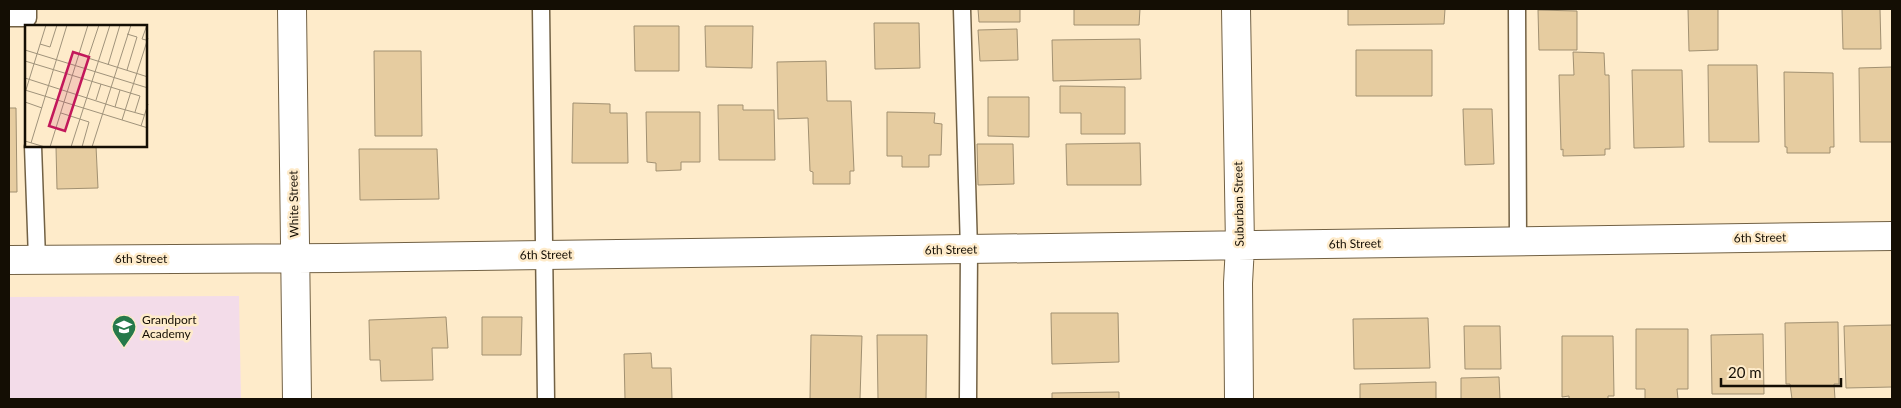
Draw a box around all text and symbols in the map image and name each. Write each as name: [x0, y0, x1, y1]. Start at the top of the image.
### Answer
inset map: [25, 25, 148, 148]
street label: Suburban Street: [1230, 161, 1247, 247]
street label: White Street: [285, 170, 302, 238]
street label: 6th Street: [1734, 230, 1787, 245]
street label: 6th Street: [1329, 236, 1382, 251]
street label: 6th Street: [925, 242, 978, 257]
street label: 6th Street: [520, 247, 573, 262]
street label: 6th Street: [115, 251, 168, 266]
place label: Grandport Academy: [142, 312, 197, 341]
school or university icon: Grandport Academy: [111, 314, 137, 348]
scale bar: [1721, 356, 1841, 388]
text: 20 m: [1728, 363, 1762, 381]

